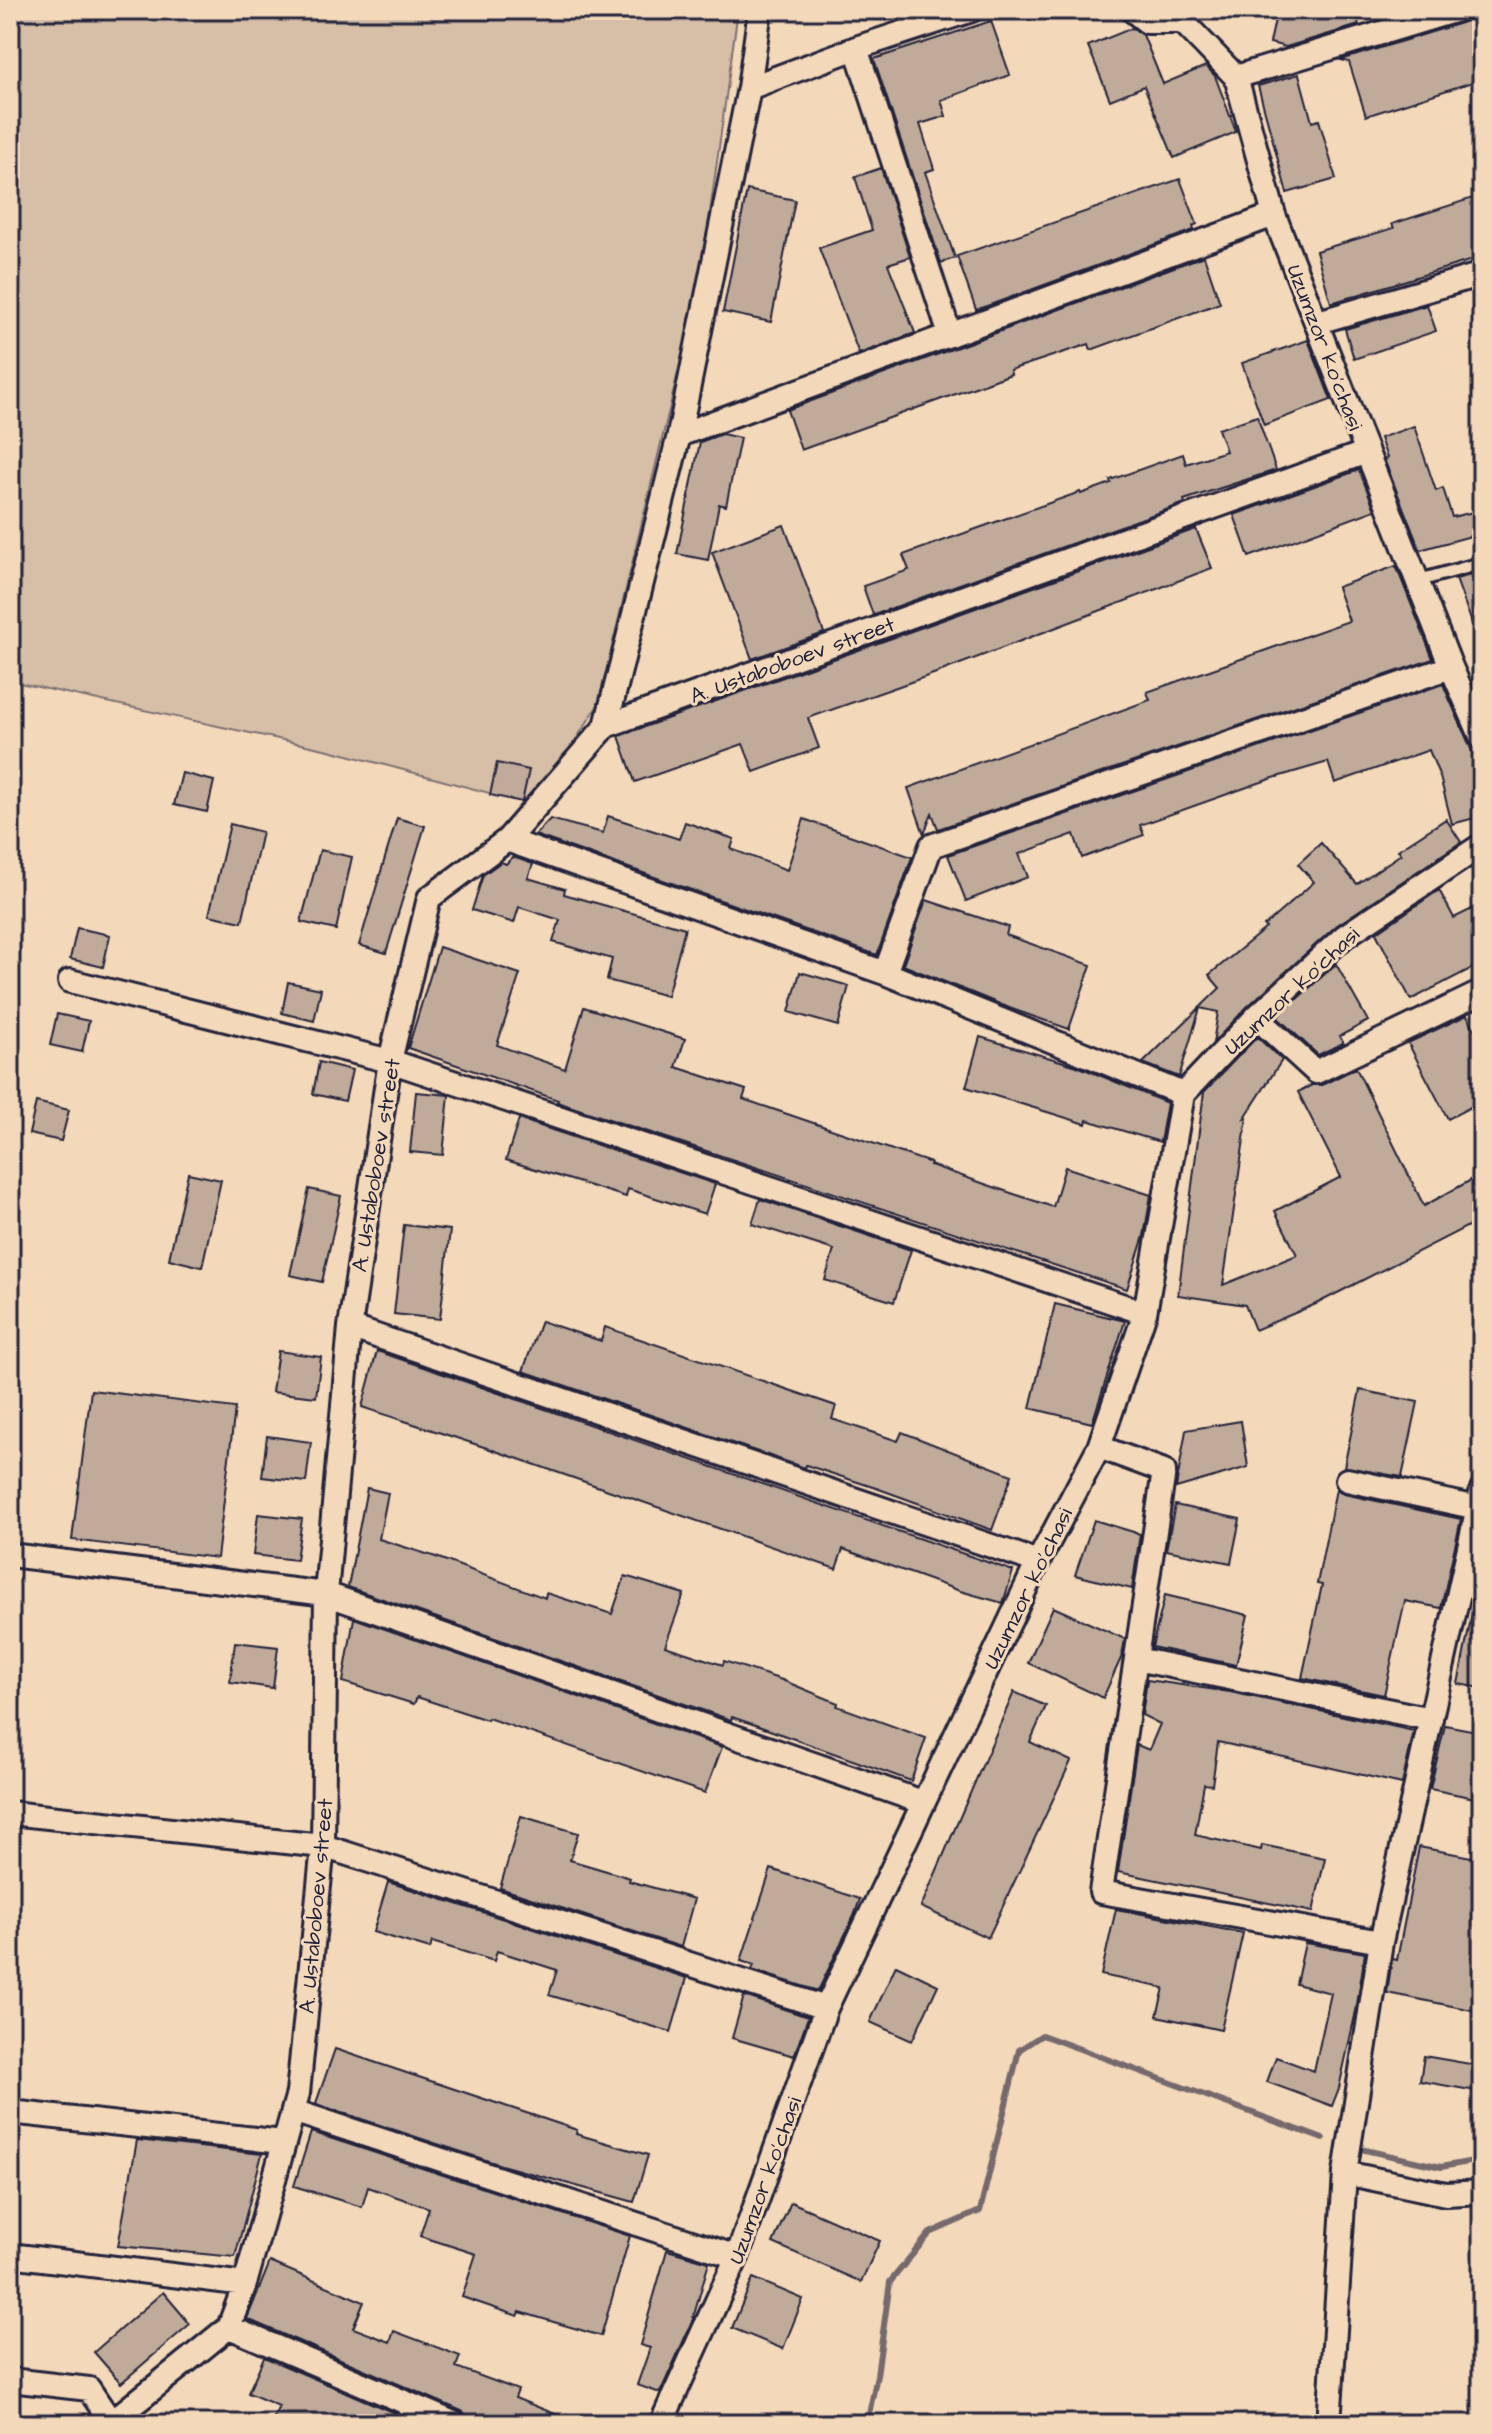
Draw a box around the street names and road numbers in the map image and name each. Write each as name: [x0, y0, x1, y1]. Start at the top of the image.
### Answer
street label: Uzumzor ko'chasi: [1279, 260, 1371, 435]
street label: A. Ustaboboev street: [686, 609, 899, 712]
street label: Uzumzor ko'chasi: [1217, 920, 1367, 1062]
street label: A. Ustaboboev street: [344, 1056, 409, 1274]
street label: Uzumzor ko'chasi: [976, 1503, 1081, 1674]
street label: A. Ustaboboev street: [292, 1797, 341, 2015]
street label: Uzumzor ko'chasi: [721, 2093, 810, 2268]

